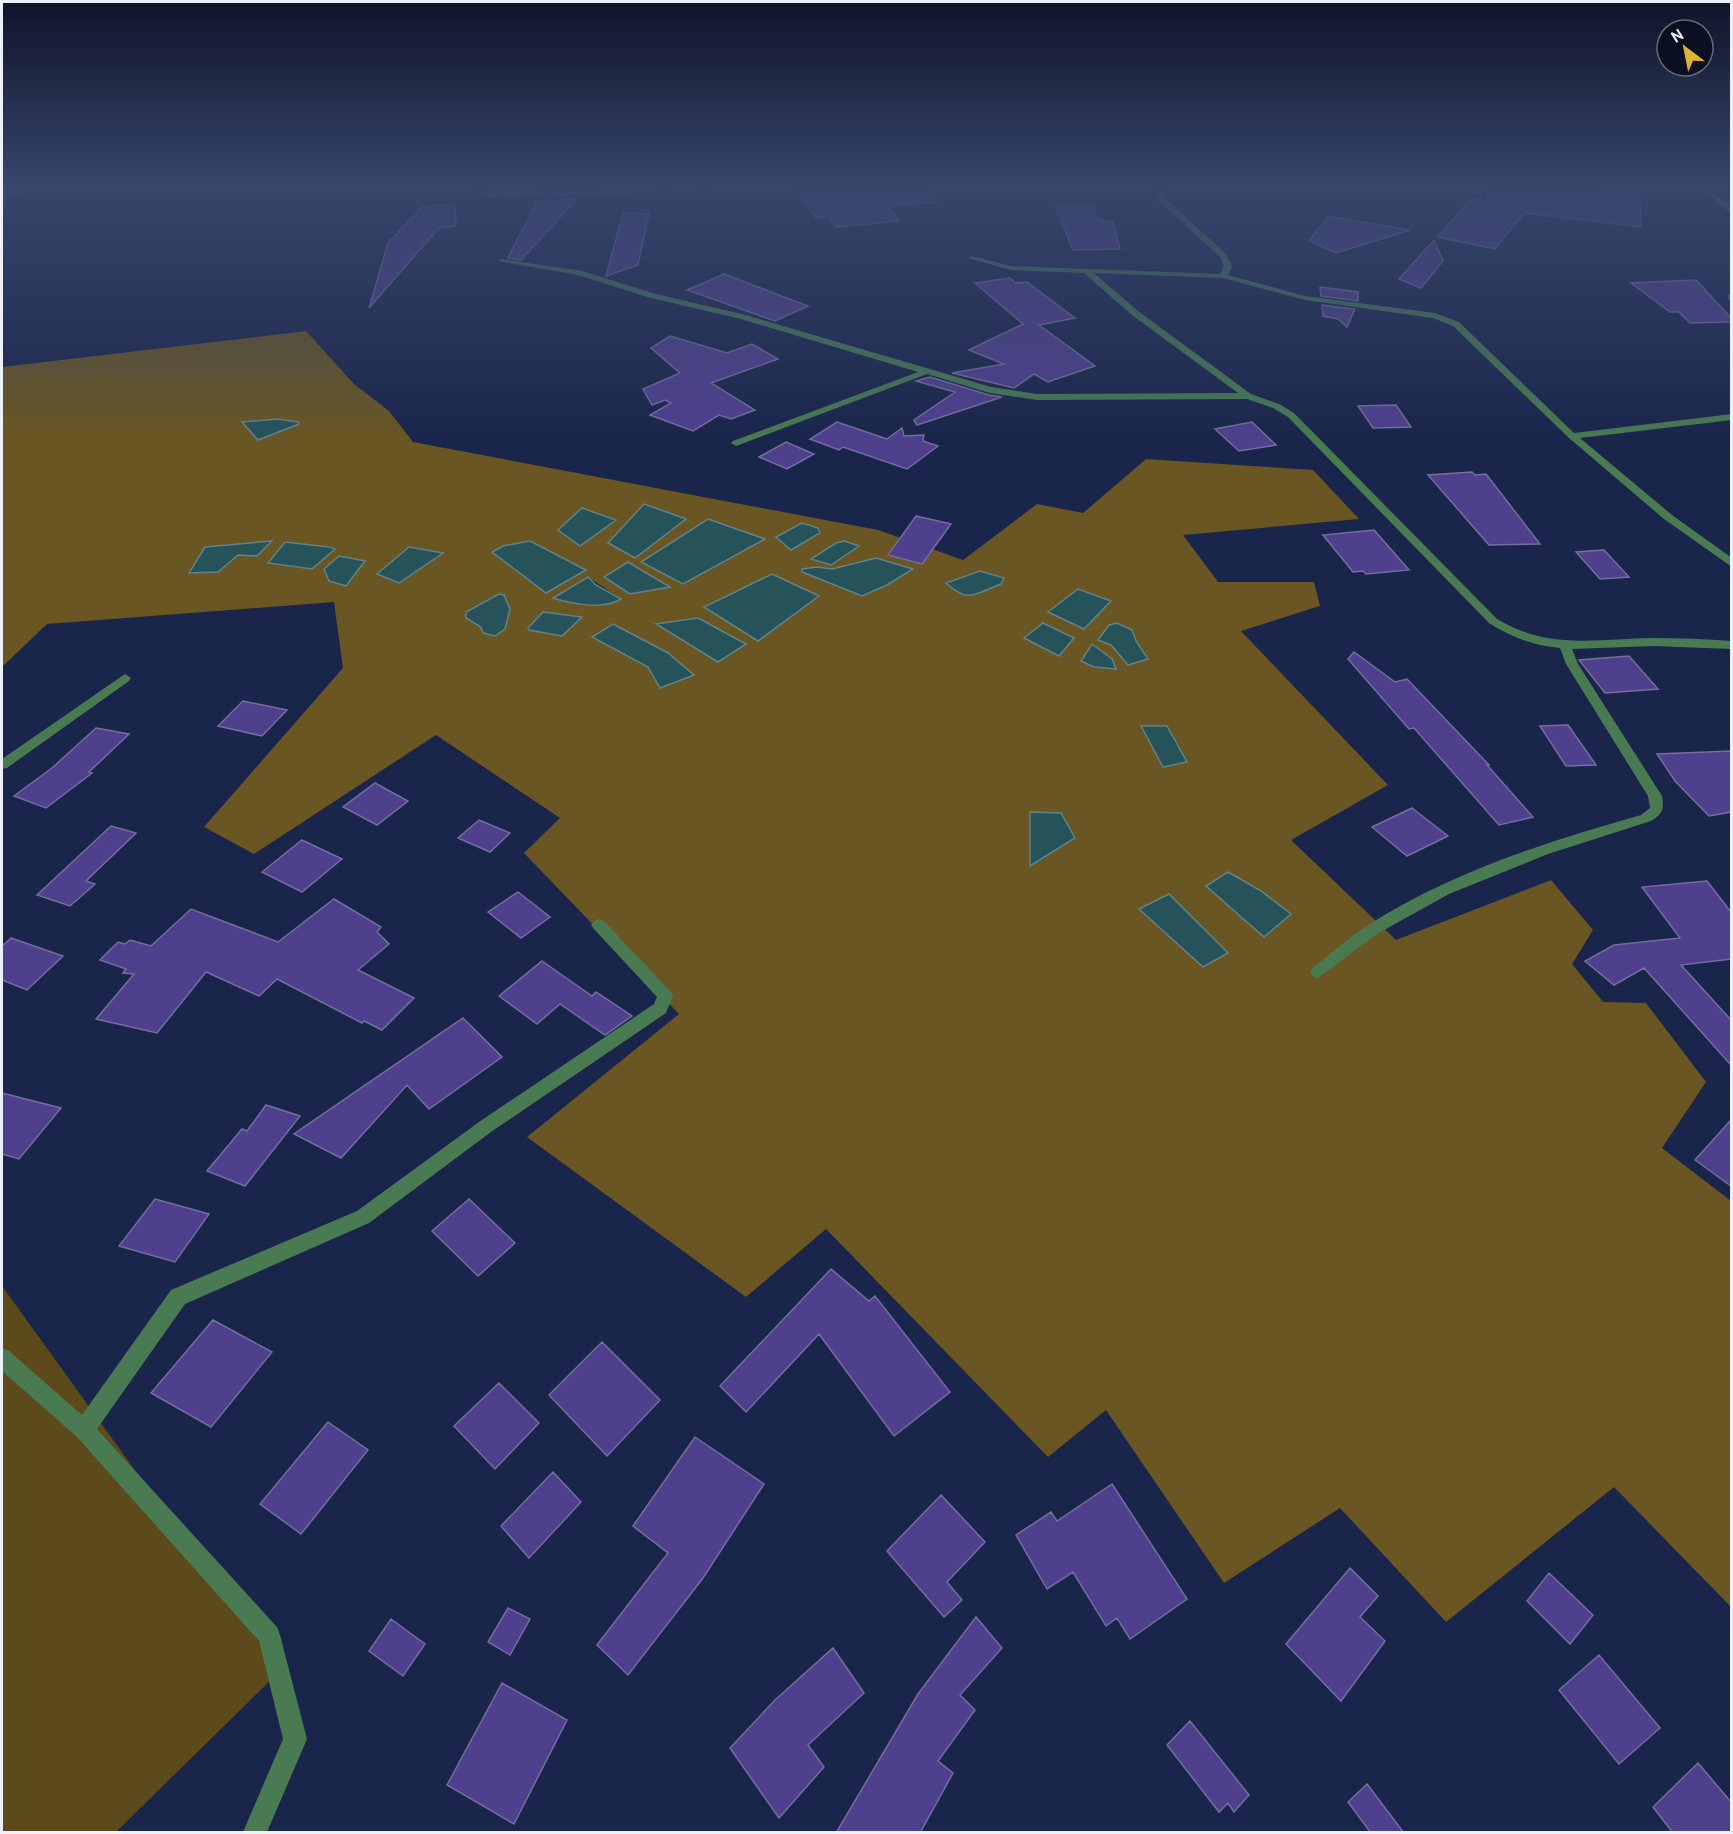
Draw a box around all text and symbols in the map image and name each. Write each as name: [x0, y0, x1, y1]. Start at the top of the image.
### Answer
north arrow: [1655, 18, 1715, 78]
text: N: [1667, 24, 1687, 47]

